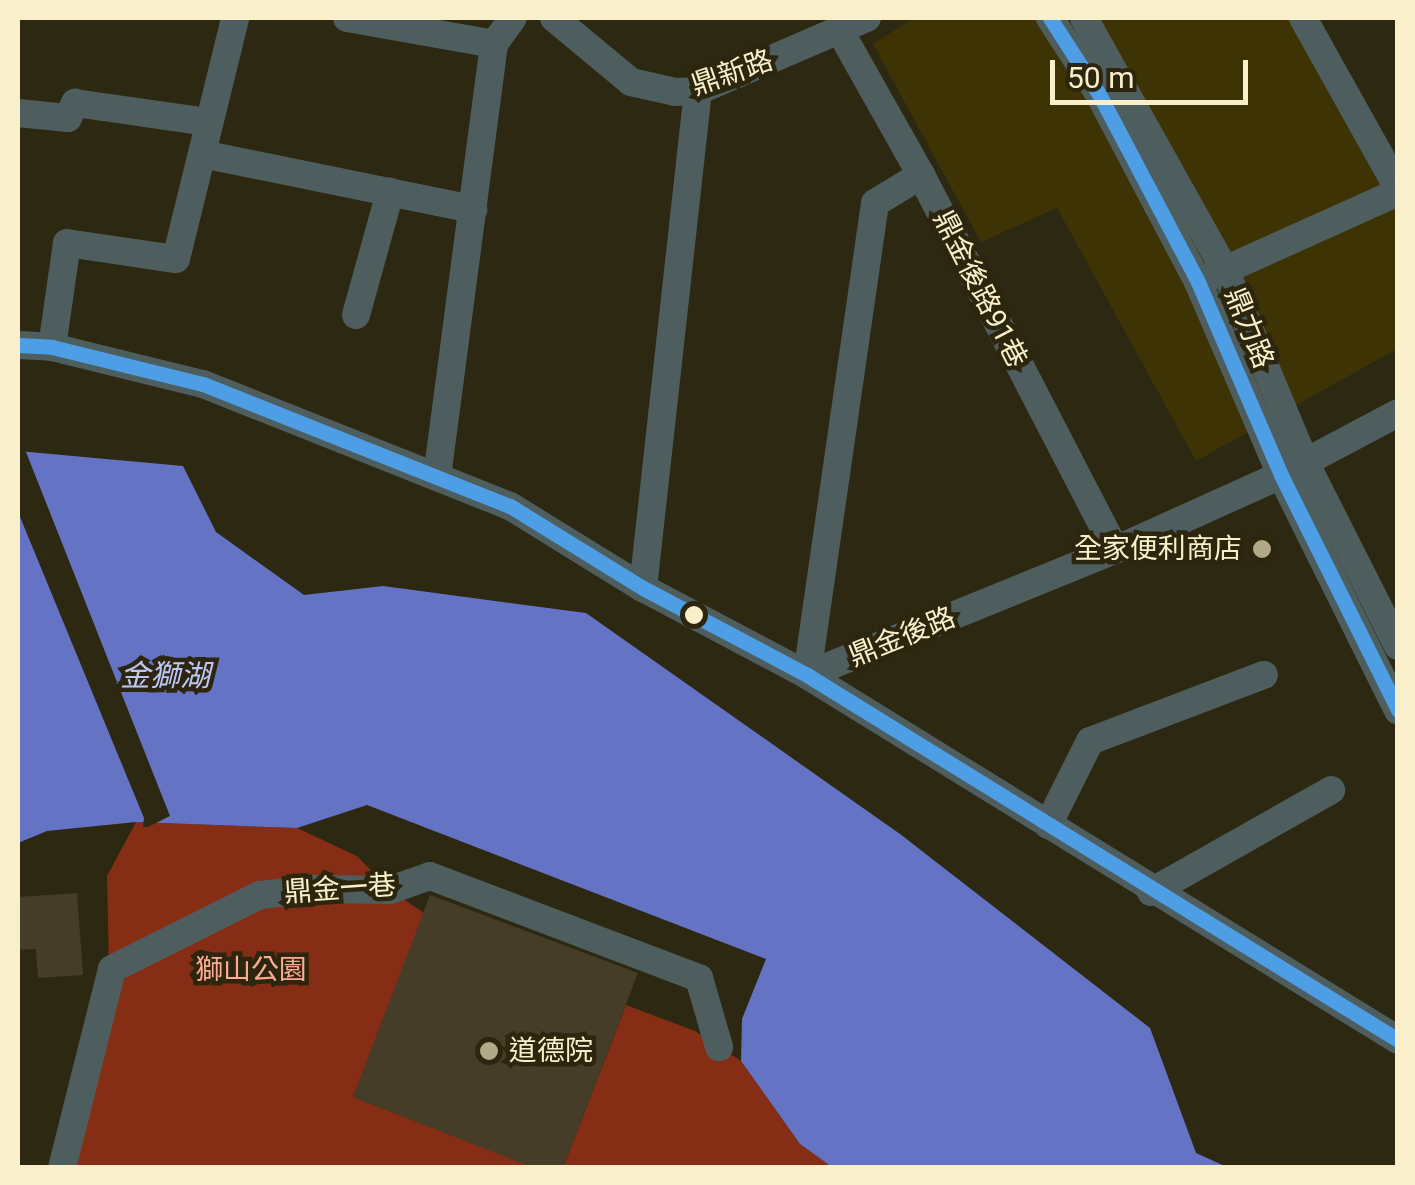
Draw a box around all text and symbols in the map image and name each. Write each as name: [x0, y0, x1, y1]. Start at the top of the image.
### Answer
scale bar: [1055, 40, 1252, 102]
street label: 鼎新路: [687, 43, 777, 103]
text: 50 m: [1067, 60, 1134, 95]
street label: 鼎金後路91巷: [926, 205, 1034, 373]
street label: 鼎力路: [1218, 283, 1280, 373]
place label: 全家便利商店: [1074, 532, 1242, 566]
marker: 全家便利商店: [1251, 538, 1273, 560]
street label: 鼎金後路: [844, 600, 960, 674]
unlabelled marker: [684, 605, 704, 625]
water label: 金獅湖: [120, 658, 210, 694]
street label: 鼎金一巷: [283, 868, 397, 910]
park label: 獅山公園: [195, 953, 307, 987]
place label: 道德院: [509, 1034, 593, 1068]
marker: 道德院: [478, 1040, 500, 1062]

